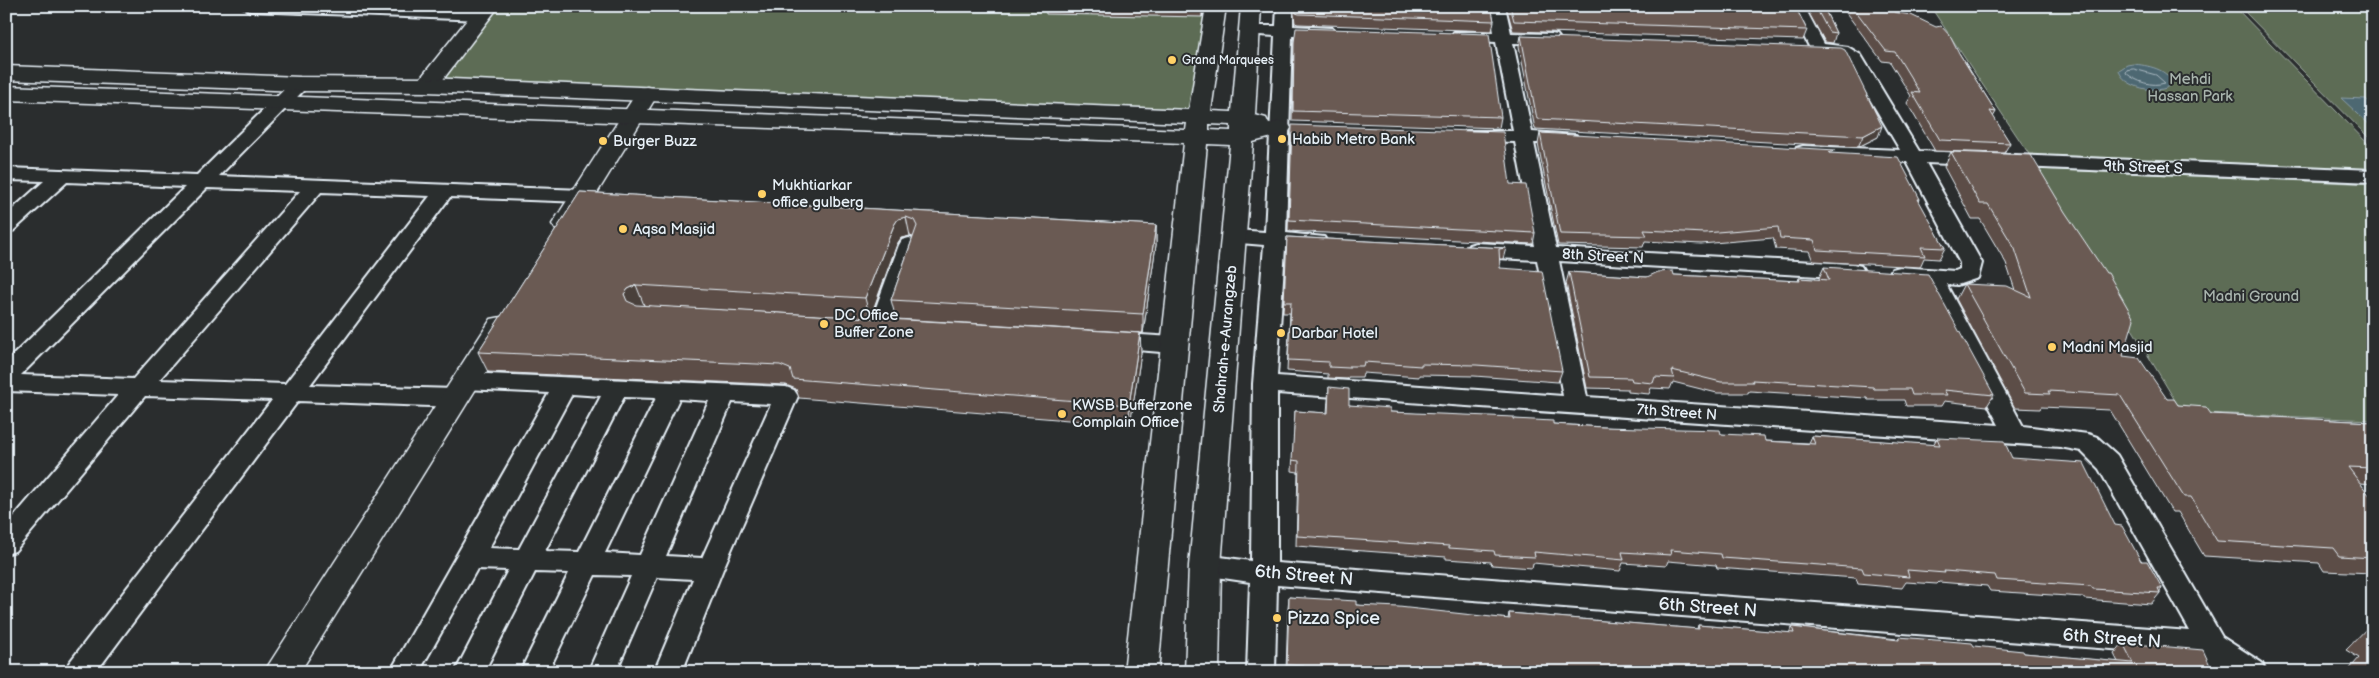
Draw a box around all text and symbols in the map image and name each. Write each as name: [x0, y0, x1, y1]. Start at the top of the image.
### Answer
place label: Grand Marquees: [1182, 53, 1274, 68]
marker: Grand Marquees: [1166, 54, 1178, 66]
park label: Mehdi Hassan Park: [2147, 70, 2233, 106]
place label: Habib Metro Bank: [1292, 130, 1415, 149]
place label: Burger Buzz: [613, 132, 698, 151]
marker: Habib Metro Bank: [1276, 133, 1288, 145]
marker: Burger Buzz: [597, 135, 609, 147]
street label: 9th Street S: [2103, 157, 2183, 178]
place label: Mukhtiarkar office gulberg: [772, 176, 864, 212]
marker: Mukhtiarkar office gulberg: [756, 188, 768, 200]
place label: Aqsa Masjid: [633, 220, 715, 239]
marker: Aqsa Masjid: [617, 223, 629, 235]
street label: 8th Street N: [1562, 245, 1644, 268]
street label: Shahrah-e-Aurangzeb: [1210, 264, 1241, 414]
park label: Madni Ground: [2203, 287, 2299, 306]
place label: DC Office Buffer Zone: [834, 306, 914, 342]
marker: DC Office Buffer Zone: [818, 318, 830, 330]
place label: Darbar Hotel: [1291, 324, 1378, 343]
marker: Darbar Hotel: [1275, 327, 1287, 339]
place label: Madni Masjid: [2062, 338, 2153, 357]
marker: Madni Masjid: [2046, 341, 2058, 353]
place label: KWSB Bufferzone Complain Office: [1072, 396, 1192, 432]
street label: 7th Street N: [1636, 400, 1718, 425]
marker: KWSB Bufferzone Complain Office: [1056, 408, 1068, 420]
street label: 6th Street N: [1254, 561, 1354, 590]
street label: 6th Street N: [1658, 594, 1758, 621]
place label: Pizza Spice: [1287, 608, 1380, 629]
marker: Pizza Spice: [1271, 612, 1283, 624]
street label: 6th Street N: [2062, 625, 2162, 652]

